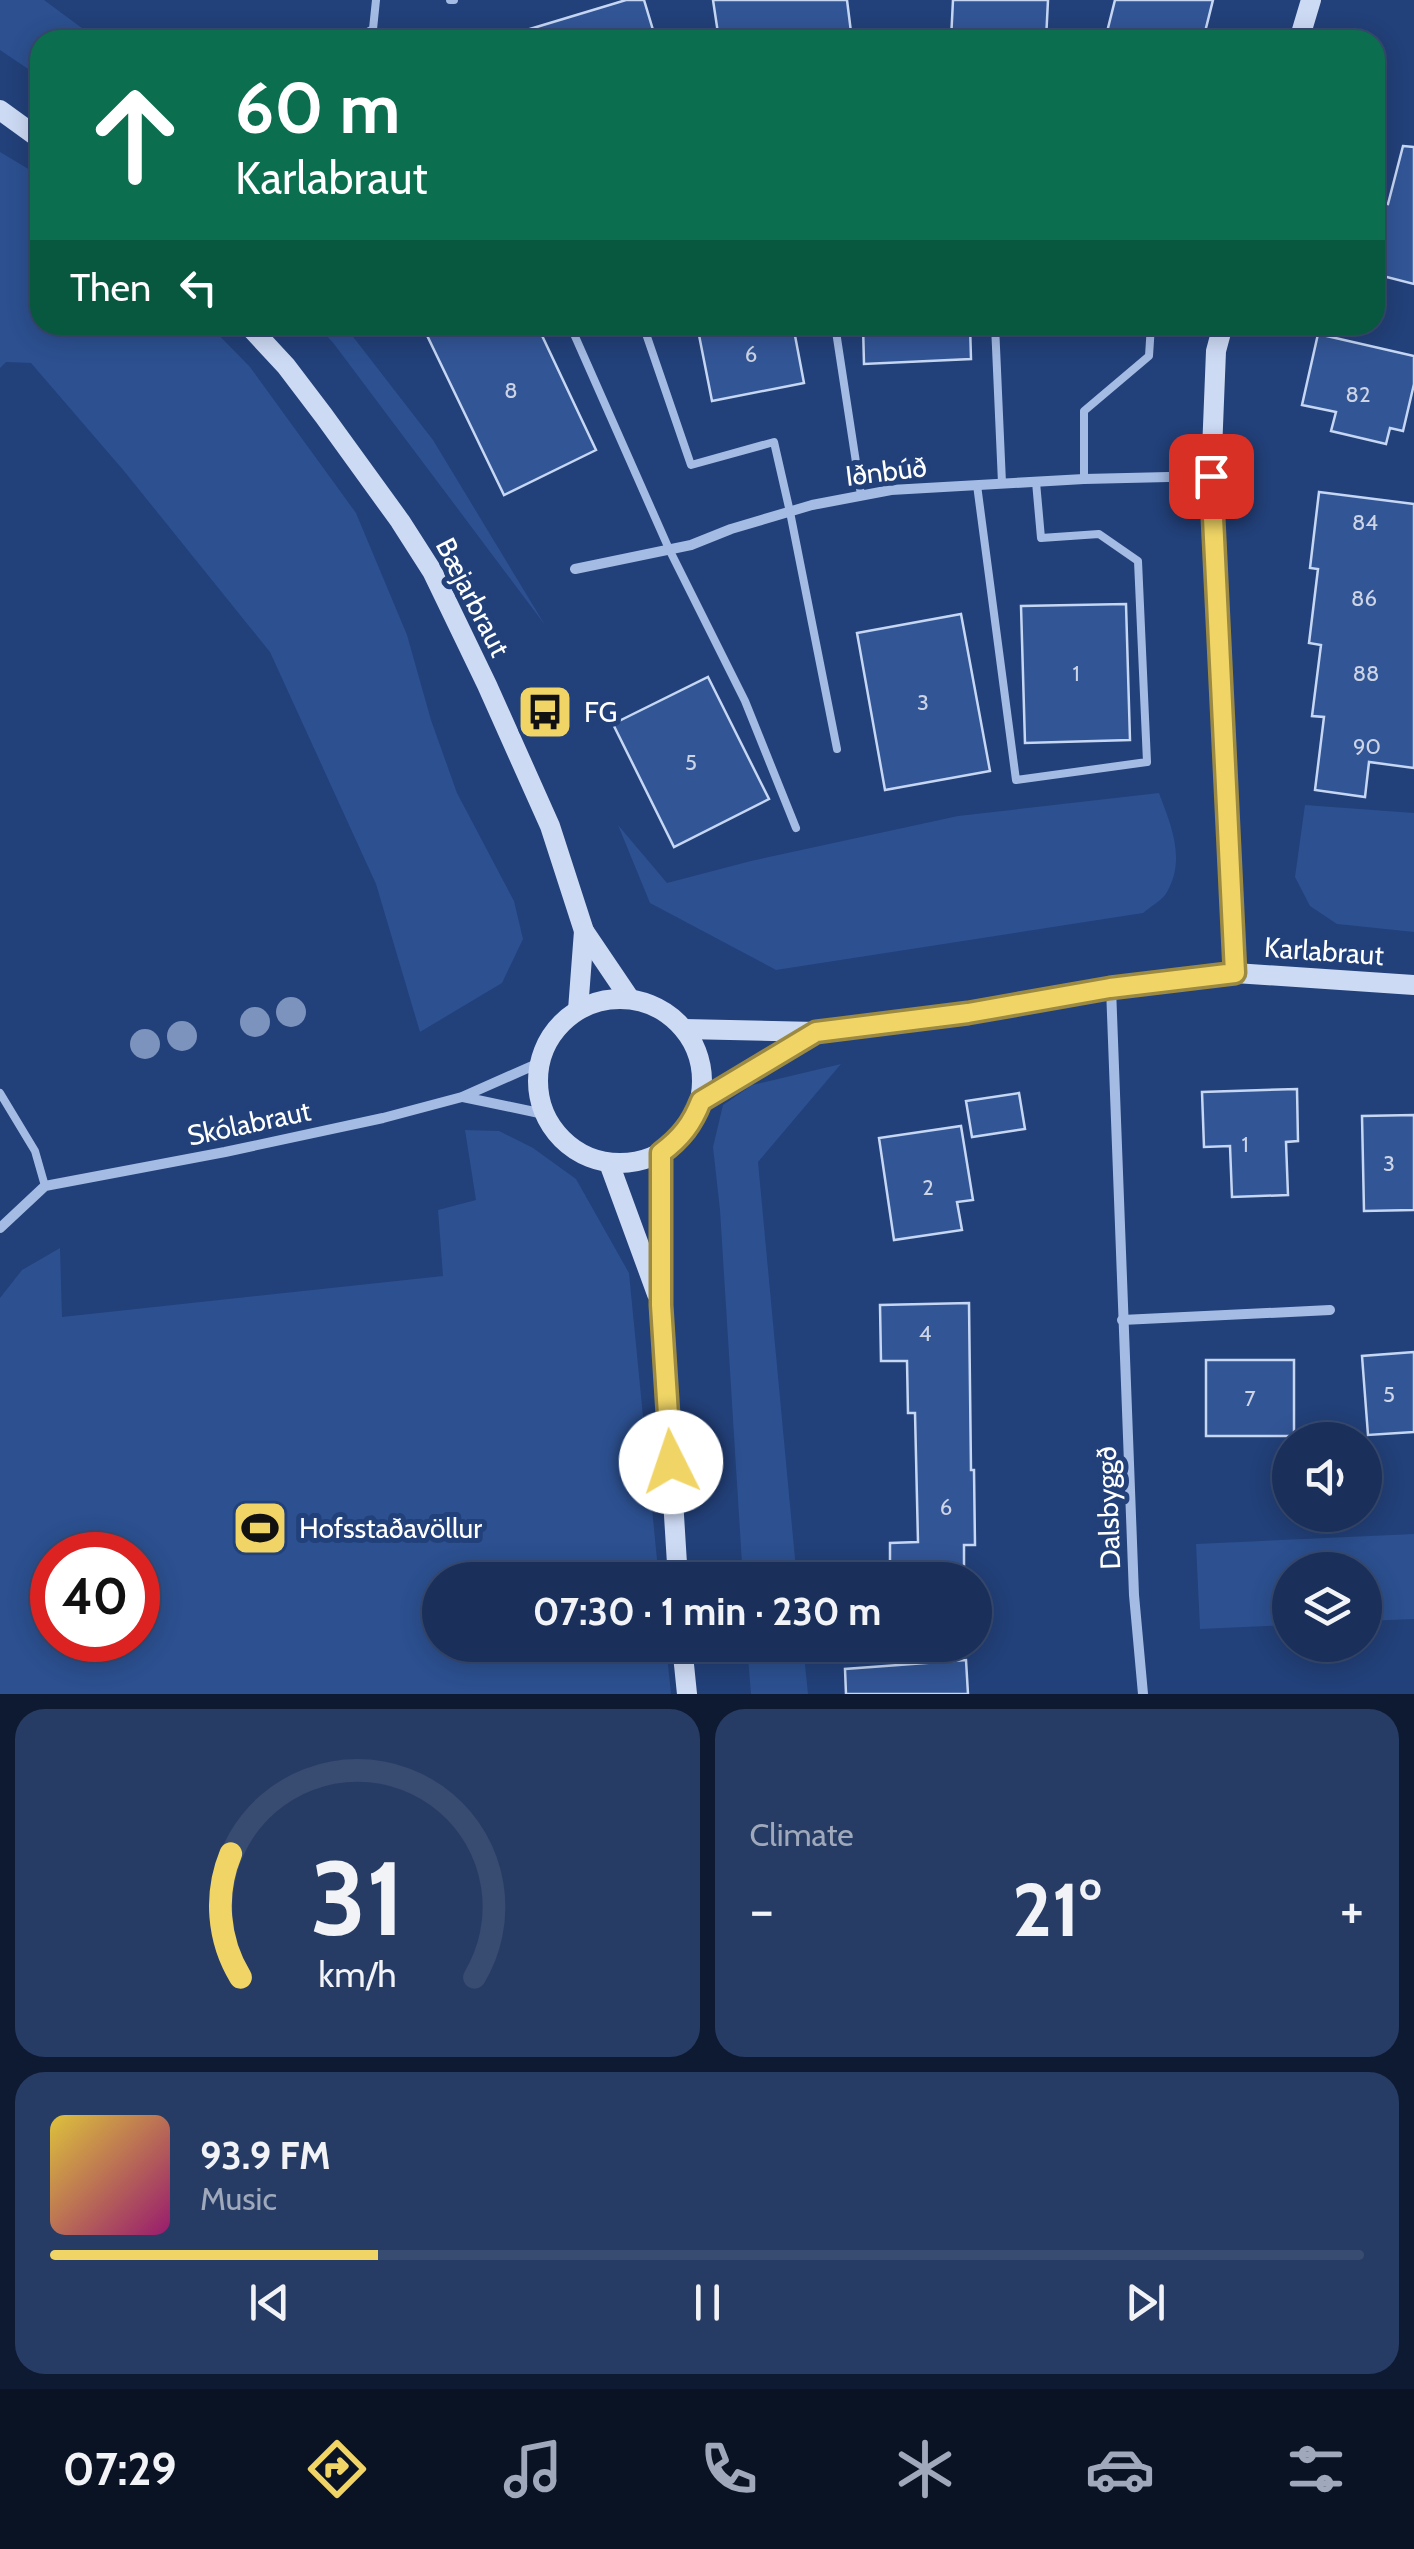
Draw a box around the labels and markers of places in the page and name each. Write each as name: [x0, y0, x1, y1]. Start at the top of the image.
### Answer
pin: [1169, 434, 1254, 519]
bus stop icon: FG: [515, 682, 575, 742]
place label: FG: [584, 695, 617, 729]
sports icon: Hofsstaðavöllur: [230, 1498, 290, 1558]
place label: Hofsstaðavöllur: [299, 1511, 482, 1545]

